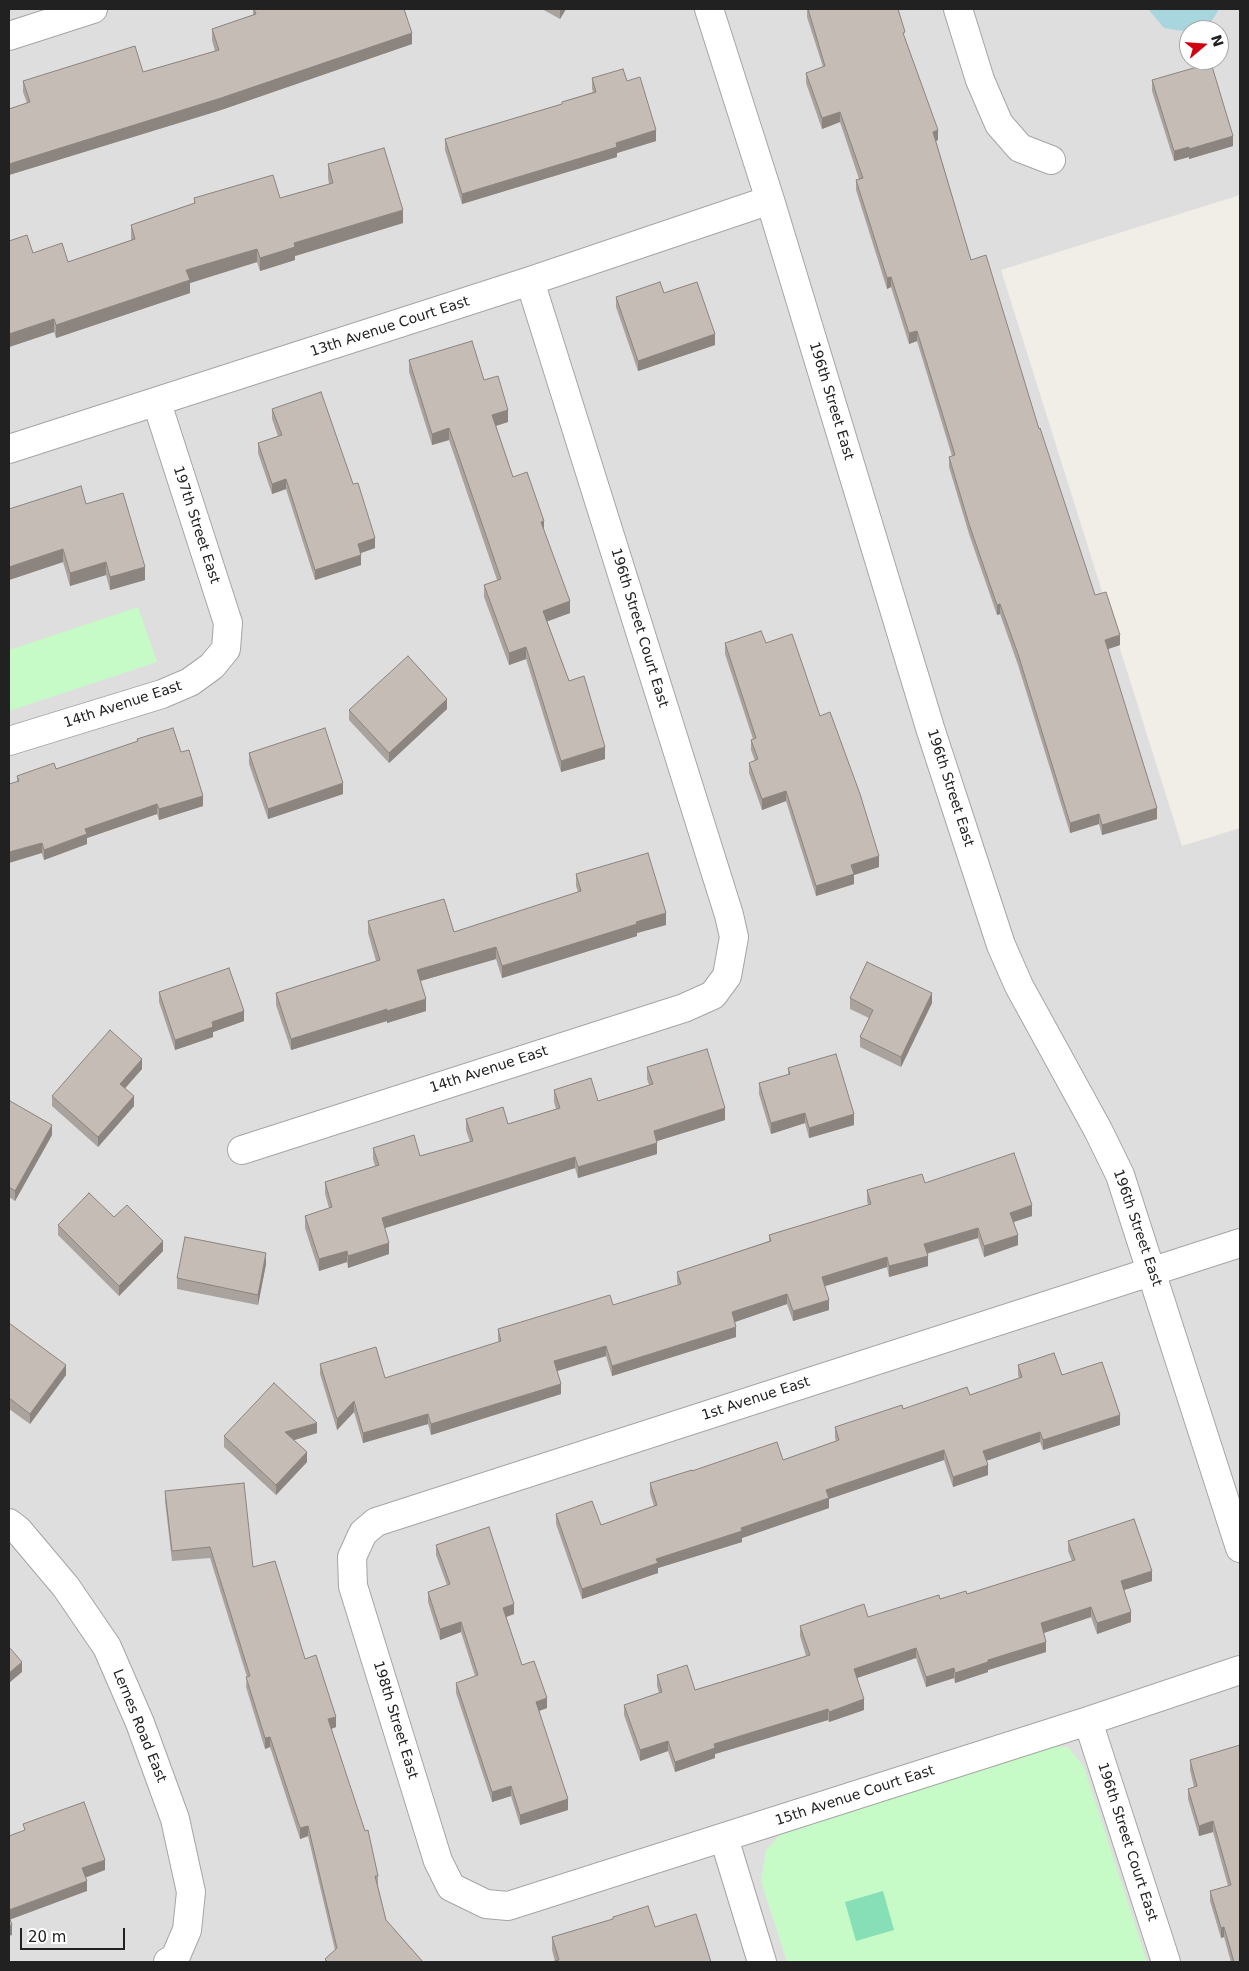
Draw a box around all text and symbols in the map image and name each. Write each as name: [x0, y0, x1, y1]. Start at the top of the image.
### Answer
north arrow: [1179, 20, 1229, 70]
text: N: [1208, 33, 1227, 49]
street label: 13th Avenue Court East: [308, 293, 472, 361]
street label: 196th Street East: [805, 340, 857, 462]
street label: 197th Street East: [169, 464, 223, 586]
street label: 196th Street Court East: [607, 546, 671, 710]
street label: 14th Avenue East: [62, 678, 184, 732]
street label: 196th Street East: [923, 727, 977, 849]
street label: 14th Avenue East: [428, 1043, 550, 1097]
street label: 196th Street East: [1109, 1167, 1165, 1289]
street label: 1st Avenue East: [700, 1374, 812, 1424]
street label: 198th Street East: [369, 1659, 421, 1781]
street label: Lernes Road East: [109, 1667, 169, 1785]
street label: 196th Street Court East: [1093, 1761, 1161, 1923]
street label: 15th Avenue Court East: [773, 1762, 937, 1830]
scale bar: [22, 1918, 128, 1950]
text: 20 m: [28, 1928, 66, 1946]

